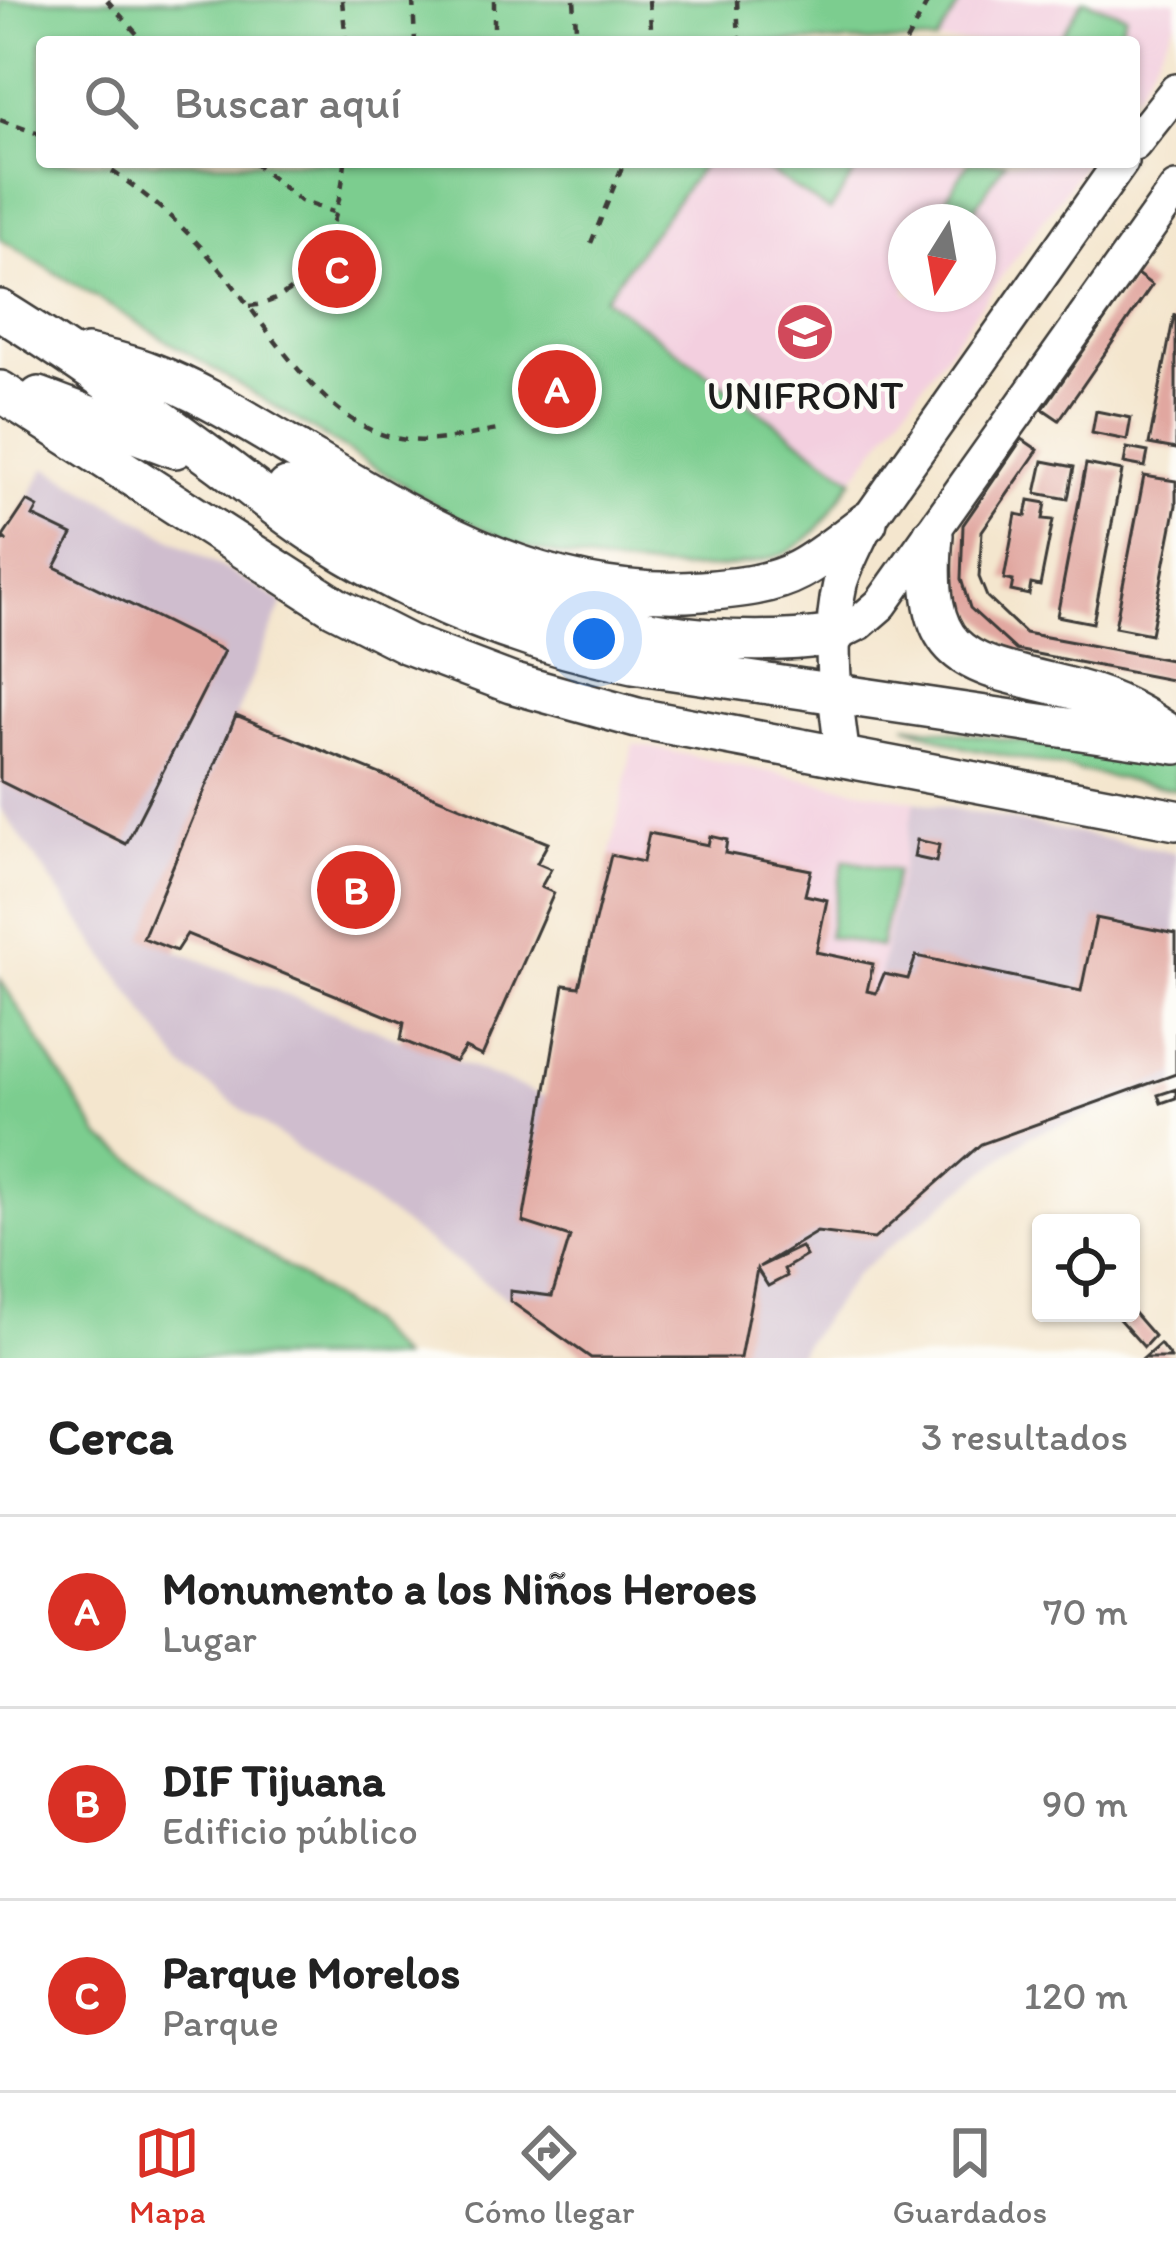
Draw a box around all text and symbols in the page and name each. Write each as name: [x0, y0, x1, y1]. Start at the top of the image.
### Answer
search box: [36, 36, 1140, 168]
icon: search: [78, 69, 144, 135]
text: Buscar aquí: [174, 75, 401, 129]
north arrow: [888, 204, 996, 312]
pin: C: [298, 224, 376, 314]
school or university icon: UNIFRONT: [774, 301, 836, 363]
pin: A: [518, 344, 596, 434]
place label: UNIFRONT: [707, 369, 904, 420]
your location: [564, 609, 624, 669]
pin: B: [317, 845, 395, 935]
map controls: [1032, 1214, 1140, 1322]
button: locate: [1032, 1214, 1140, 1322]
text: Cerca: [48, 1406, 174, 1467]
text: 3 resultados: [921, 1413, 1128, 1460]
text: Monumento a los Niños Heroes: [162, 1561, 757, 1615]
text: A: [75, 1588, 99, 1635]
text: 70 m: [1043, 1588, 1128, 1635]
text: Lugar: [162, 1615, 257, 1662]
text: DIF Tijuana: [162, 1753, 385, 1807]
text: B: [74, 1780, 100, 1827]
text: 90 m: [1042, 1780, 1128, 1827]
text: Edificio público: [162, 1807, 418, 1854]
text: Parque Morelos: [162, 1945, 460, 1999]
text: C: [74, 1972, 100, 2019]
text: 120 m: [1024, 1972, 1128, 2019]
text: Parque: [162, 1999, 279, 2046]
tab: Mapa: [129, 2120, 206, 2231]
tab: Cómo llegar: [464, 2120, 635, 2231]
tab: Guardados: [892, 2120, 1047, 2231]

